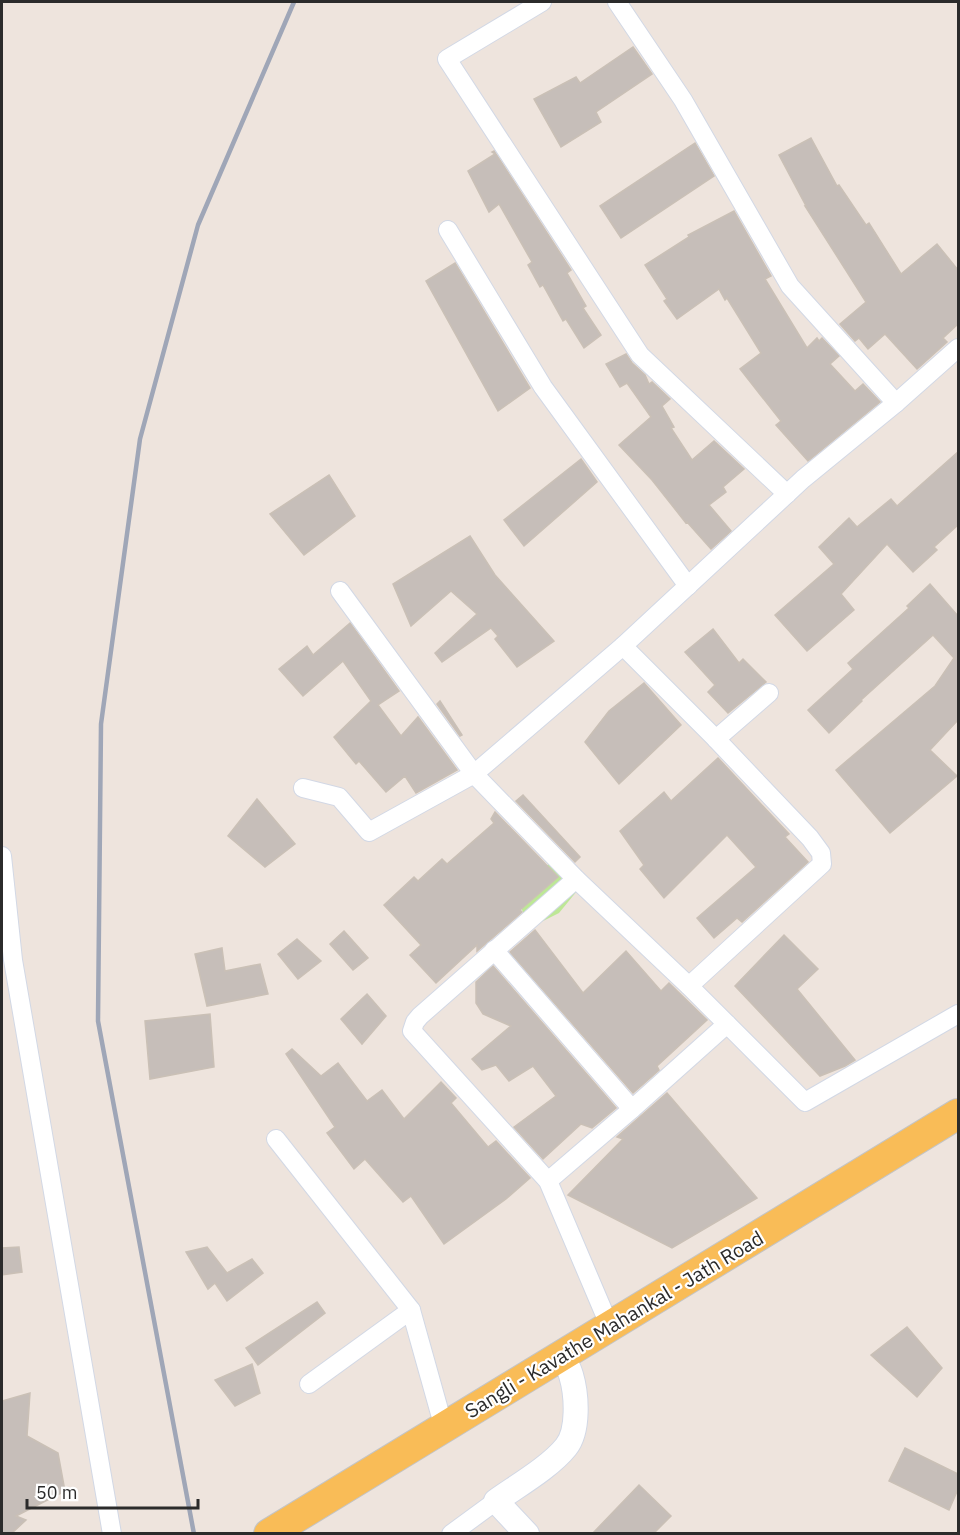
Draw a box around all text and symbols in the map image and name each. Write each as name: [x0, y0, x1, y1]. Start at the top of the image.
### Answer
street label: Sangli - Kavathe Mahankal - Jath Road: [460, 1224, 768, 1424]
scale bar: [27, 1472, 198, 1510]
text: 50 m: [36, 1481, 78, 1504]

